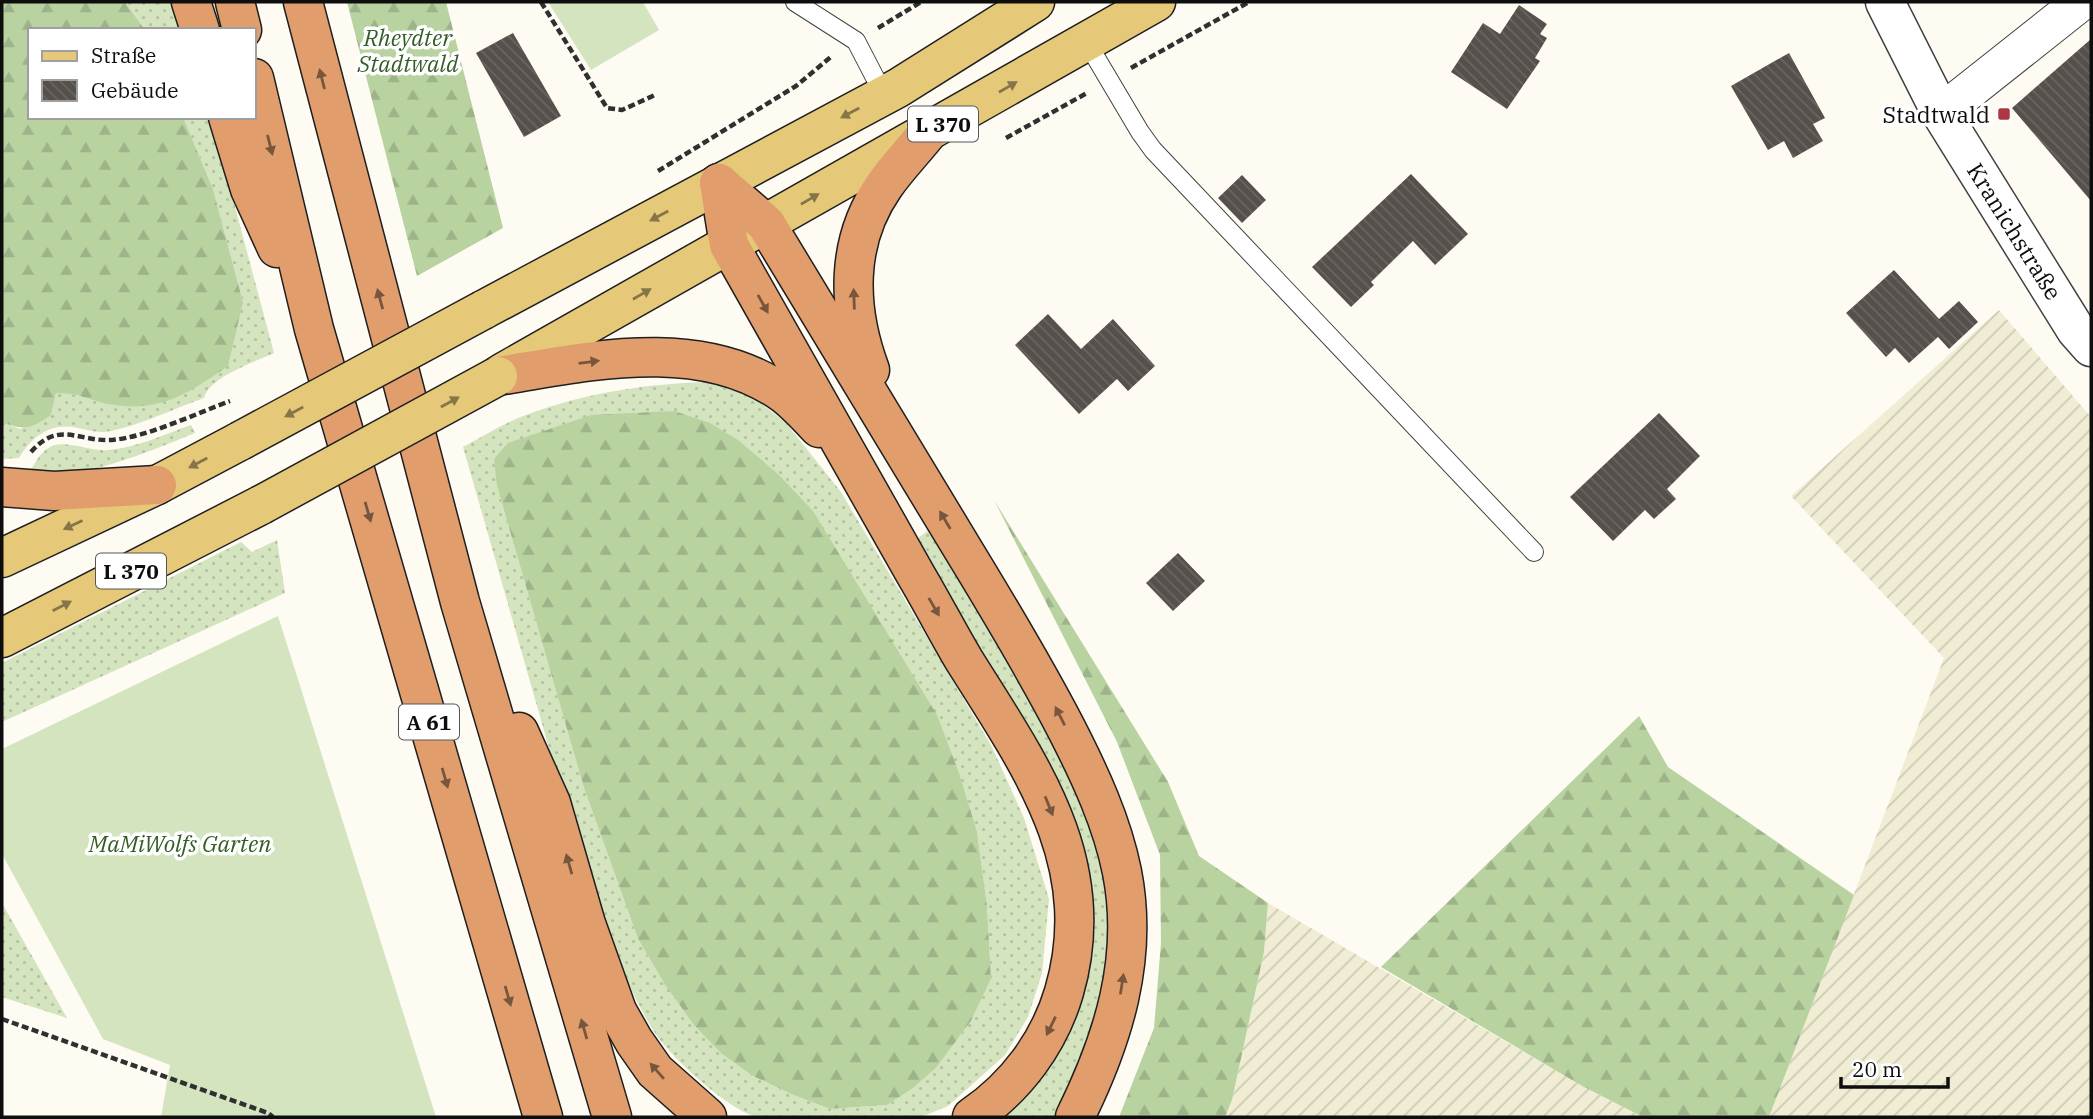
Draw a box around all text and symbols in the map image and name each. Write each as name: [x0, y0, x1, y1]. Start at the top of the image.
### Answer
park label: Rheydter Stadtwald: [357, 22, 459, 78]
legend: [28, 28, 256, 119]
text: Straße: [91, 41, 156, 69]
one-way arrow: [316, 68, 327, 90]
text: Gebäude: [91, 76, 179, 104]
one-way arrow: [998, 81, 1018, 93]
place label: Stadtwald: [1883, 99, 1990, 129]
road number: L 370: [908, 106, 978, 142]
marker: Stadtwald: [1996, 106, 2012, 122]
one-way arrow: [840, 107, 860, 118]
one-way arrow: [265, 134, 276, 156]
street label: Kranichstraße: [1961, 157, 2069, 305]
one-way arrow: [801, 193, 820, 205]
one-way arrow: [649, 210, 669, 221]
one-way arrow: [374, 288, 385, 310]
one-way arrow: [633, 288, 652, 300]
one-way arrow: [848, 288, 859, 310]
one-way arrow: [757, 294, 769, 314]
one-way arrow: [578, 356, 600, 367]
one-way arrow: [440, 396, 460, 408]
one-way arrow: [284, 406, 303, 418]
one-way arrow: [188, 457, 208, 469]
one-way arrow: [363, 502, 373, 523]
one-way arrow: [939, 511, 951, 530]
one-way arrow: [63, 519, 83, 530]
road number: L 370: [96, 554, 166, 588]
one-way arrow: [928, 597, 940, 616]
one-way arrow: [52, 601, 72, 612]
road number: A 61: [399, 704, 459, 740]
one-way arrow: [1054, 706, 1065, 726]
one-way arrow: [440, 767, 451, 789]
one-way arrow: [1044, 795, 1055, 816]
park label: MaMiWolfs Garten: [88, 828, 271, 858]
one-way arrow: [563, 853, 573, 874]
one-way arrow: [1116, 973, 1127, 995]
one-way arrow: [503, 986, 514, 1008]
one-way arrow: [1045, 1016, 1056, 1036]
one-way arrow: [579, 1018, 589, 1039]
scale bar: [1841, 1046, 1948, 1090]
text: 20 m: [1852, 1055, 1902, 1083]
one-way arrow: [649, 1062, 665, 1080]

